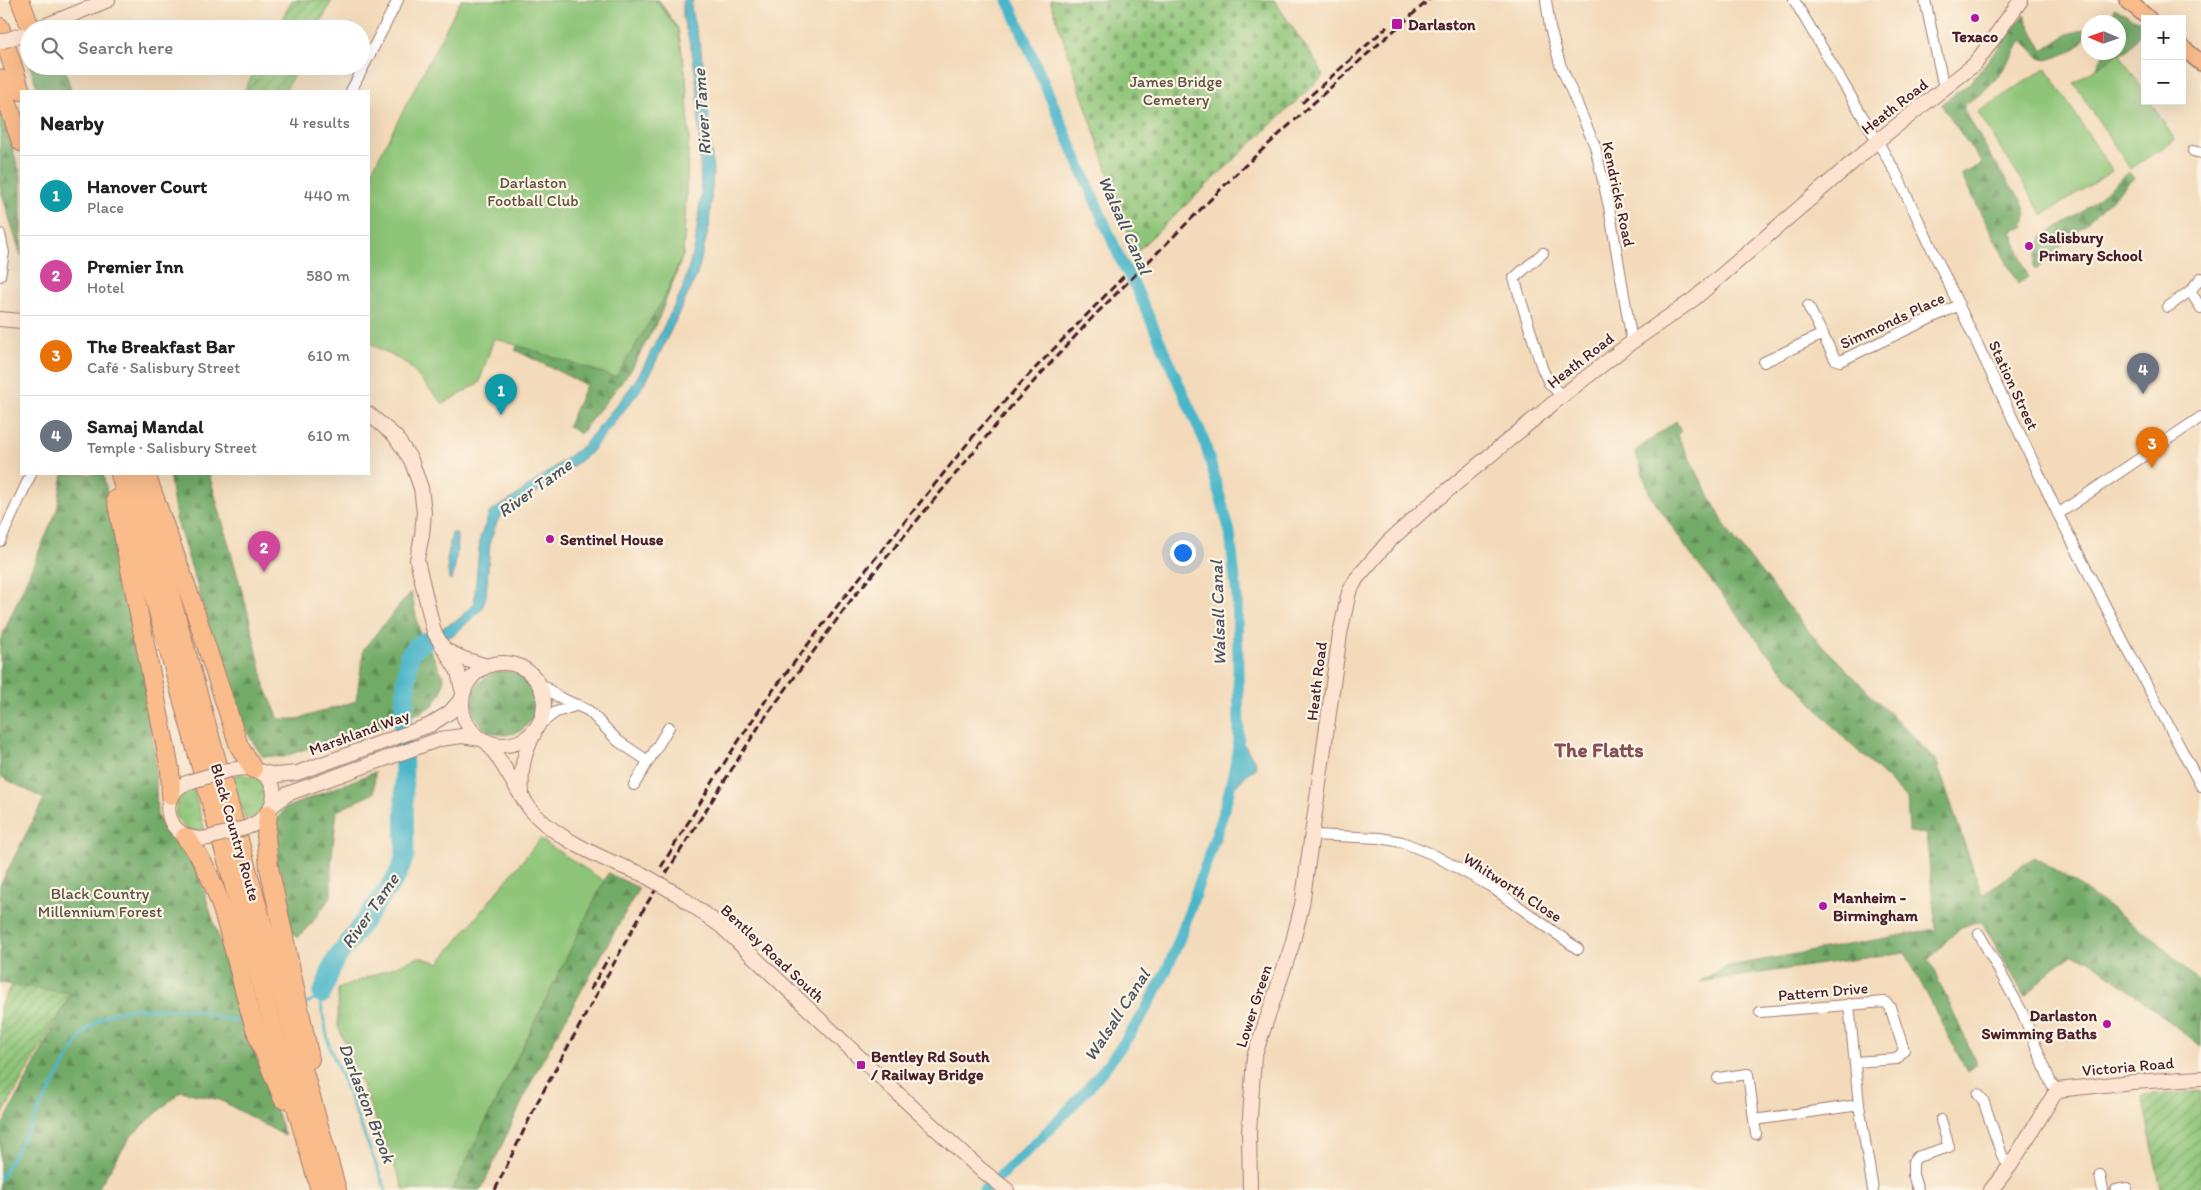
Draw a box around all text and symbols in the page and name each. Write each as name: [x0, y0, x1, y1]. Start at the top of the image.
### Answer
marker: Texaco: [1969, 12, 1981, 24]
place label: Darlaston: [1408, 15, 1476, 34]
north arrow: [2081, 15, 2126, 60]
map controls: [2141, 15, 2186, 105]
button: +: [2141, 15, 2186, 60]
marker: Darlaston: [1390, 17, 1404, 31]
search box: [20, 20, 370, 75]
place label: Texaco: [1951, 27, 1998, 46]
icon: search: [38, 34, 66, 62]
text: Search here: [78, 36, 173, 59]
button: −: [2141, 60, 2186, 105]
water label: River Tame: [688, 67, 716, 156]
park label: James Bridge Cemetery: [1130, 72, 1222, 109]
street label: Heath Road: [1857, 74, 1932, 138]
text: Nearby: [40, 110, 104, 135]
text: 4 results: [289, 113, 350, 132]
street label: Kendricks Road: [1598, 140, 1639, 249]
water label: Walsall Canal: [1094, 172, 1157, 279]
park label: Darlaston Football Club: [487, 173, 579, 210]
text: Hanover Court: [87, 175, 207, 198]
text: 1: [52, 186, 60, 205]
text: 440 m: [304, 186, 350, 205]
text: Place: [87, 198, 124, 217]
place label: Salisbury Primary School: [2039, 228, 2143, 266]
marker: Salisbury Primary School: [2023, 240, 2035, 252]
text: Premier Inn: [87, 255, 184, 278]
text: 2: [52, 266, 60, 285]
text: 580 m: [306, 266, 350, 285]
text: Hotel: [87, 278, 124, 297]
street label: Simmonds Place: [1837, 288, 1948, 353]
street label: Heath Road: [1543, 328, 1618, 392]
text: The Breakfast Bar: [87, 335, 235, 358]
street label: Station Street: [1985, 337, 2043, 433]
text: 3: [52, 346, 60, 365]
text: 610 m: [307, 346, 350, 365]
pin: 4: [2127, 353, 2159, 394]
text: Café · Salisbury Street: [87, 358, 240, 377]
pin: 1: [485, 374, 517, 415]
text: Samaj Mandal: [87, 415, 204, 438]
text: 4: [51, 426, 61, 445]
text: 610 m: [307, 426, 350, 445]
pin: 3: [2136, 427, 2168, 468]
text: Temple · Salisbury Street: [87, 438, 257, 457]
water label: River Tame: [494, 453, 578, 522]
place label: Sentinel House: [560, 530, 664, 549]
pin: 2: [248, 531, 280, 572]
marker: Sentinel House: [544, 533, 556, 545]
your location: [1170, 540, 1196, 566]
water label: Walsall Canal: [1205, 558, 1231, 666]
street label: Heath Road: [1302, 640, 1331, 722]
street label: Marshland Way: [306, 705, 413, 759]
district label: The Flatts: [1553, 737, 1644, 762]
street label: Black Country Route: [207, 761, 264, 903]
street label: Whitworth Close: [1460, 849, 1566, 926]
water label: River Tame: [336, 868, 405, 953]
park label: Black Country Millennium Forest: [38, 884, 162, 921]
place label: Manheim - Birmingham: [1833, 888, 1919, 926]
street label: Bentley Road South: [717, 900, 829, 1007]
marker: Manheim - Birmingham: [1817, 900, 1829, 912]
street label: Lower Green: [1231, 962, 1276, 1050]
water label: Walsall Canal: [1079, 963, 1156, 1065]
street label: Pattern Drive: [1777, 978, 1869, 1005]
place label: Darlaston Swimming Baths: [1981, 1006, 2097, 1044]
marker: Darlaston Swimming Baths: [2101, 1018, 2113, 1030]
water label: Darlaston Brook: [334, 1040, 401, 1168]
place label: Bentley Rd South / Railway Bridge: [870, 1047, 990, 1085]
street label: Victoria Road: [2081, 1053, 2175, 1080]
marker: Bentley Rd South / Railway Bridge: [855, 1059, 867, 1071]

